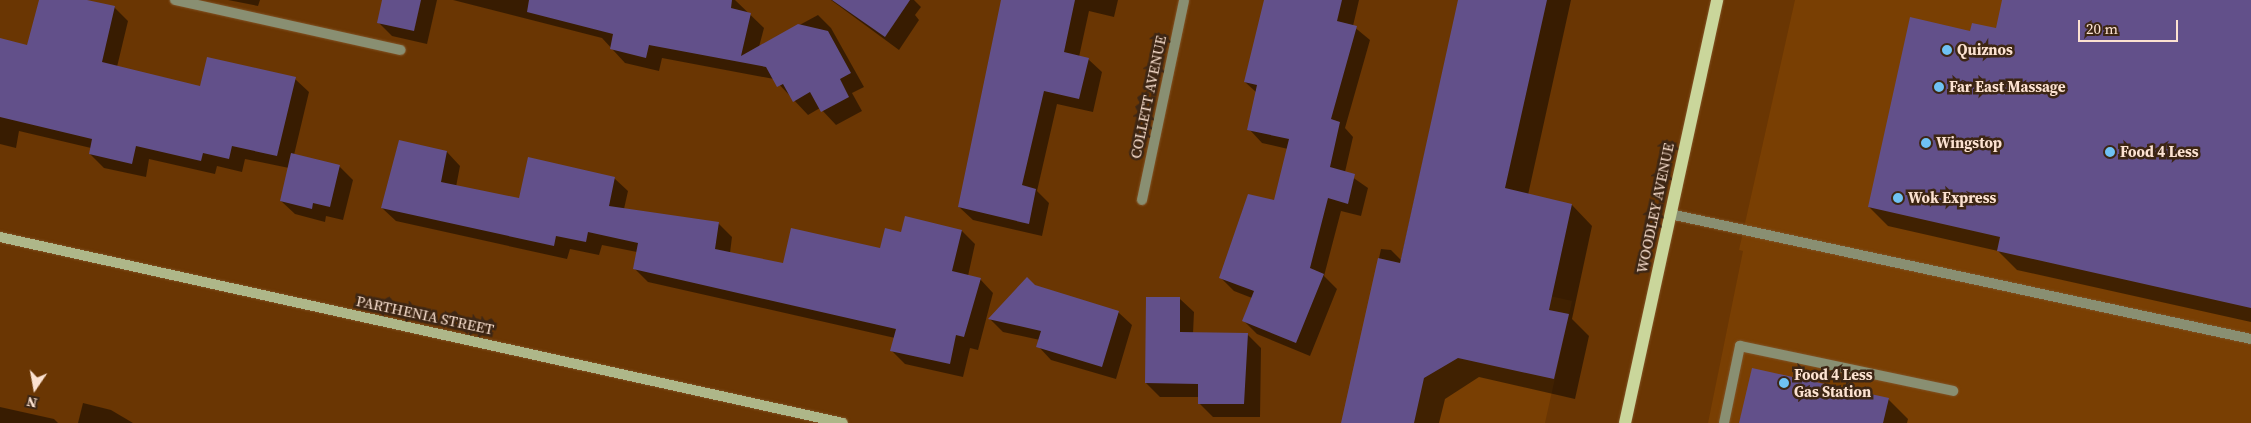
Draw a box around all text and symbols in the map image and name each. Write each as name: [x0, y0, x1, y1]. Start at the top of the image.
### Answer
scale bar: [2081, 10, 2181, 42]
text: 20 m: [2086, 18, 2118, 39]
street label: COLLETT AVENUE: [1126, 34, 1170, 160]
place label: Quiznos: [1957, 41, 2013, 59]
marker: Quiznos: [1941, 44, 1953, 56]
place label: Far East Massage: [1949, 78, 2066, 96]
marker: Far East Massage: [1933, 81, 1945, 93]
place label: Wingstop: [1936, 134, 2002, 152]
marker: Wingstop: [1920, 137, 1932, 149]
street label: WOODLEY AVENUE: [1632, 141, 1678, 275]
place label: Food 4 Less: [2120, 143, 2199, 161]
marker: Food 4 Less: [2104, 146, 2116, 158]
place label: Wok Express: [1908, 189, 1996, 207]
marker: Wok Express: [1892, 192, 1904, 204]
street label: PARTHENIA STREET: [354, 292, 496, 338]
north arrow: [10, 363, 60, 413]
place label: Food 4 Less Gas Station: [1794, 365, 1873, 400]
marker: Food 4 Less Gas Station: [1778, 377, 1790, 389]
text: N: [25, 392, 39, 414]

